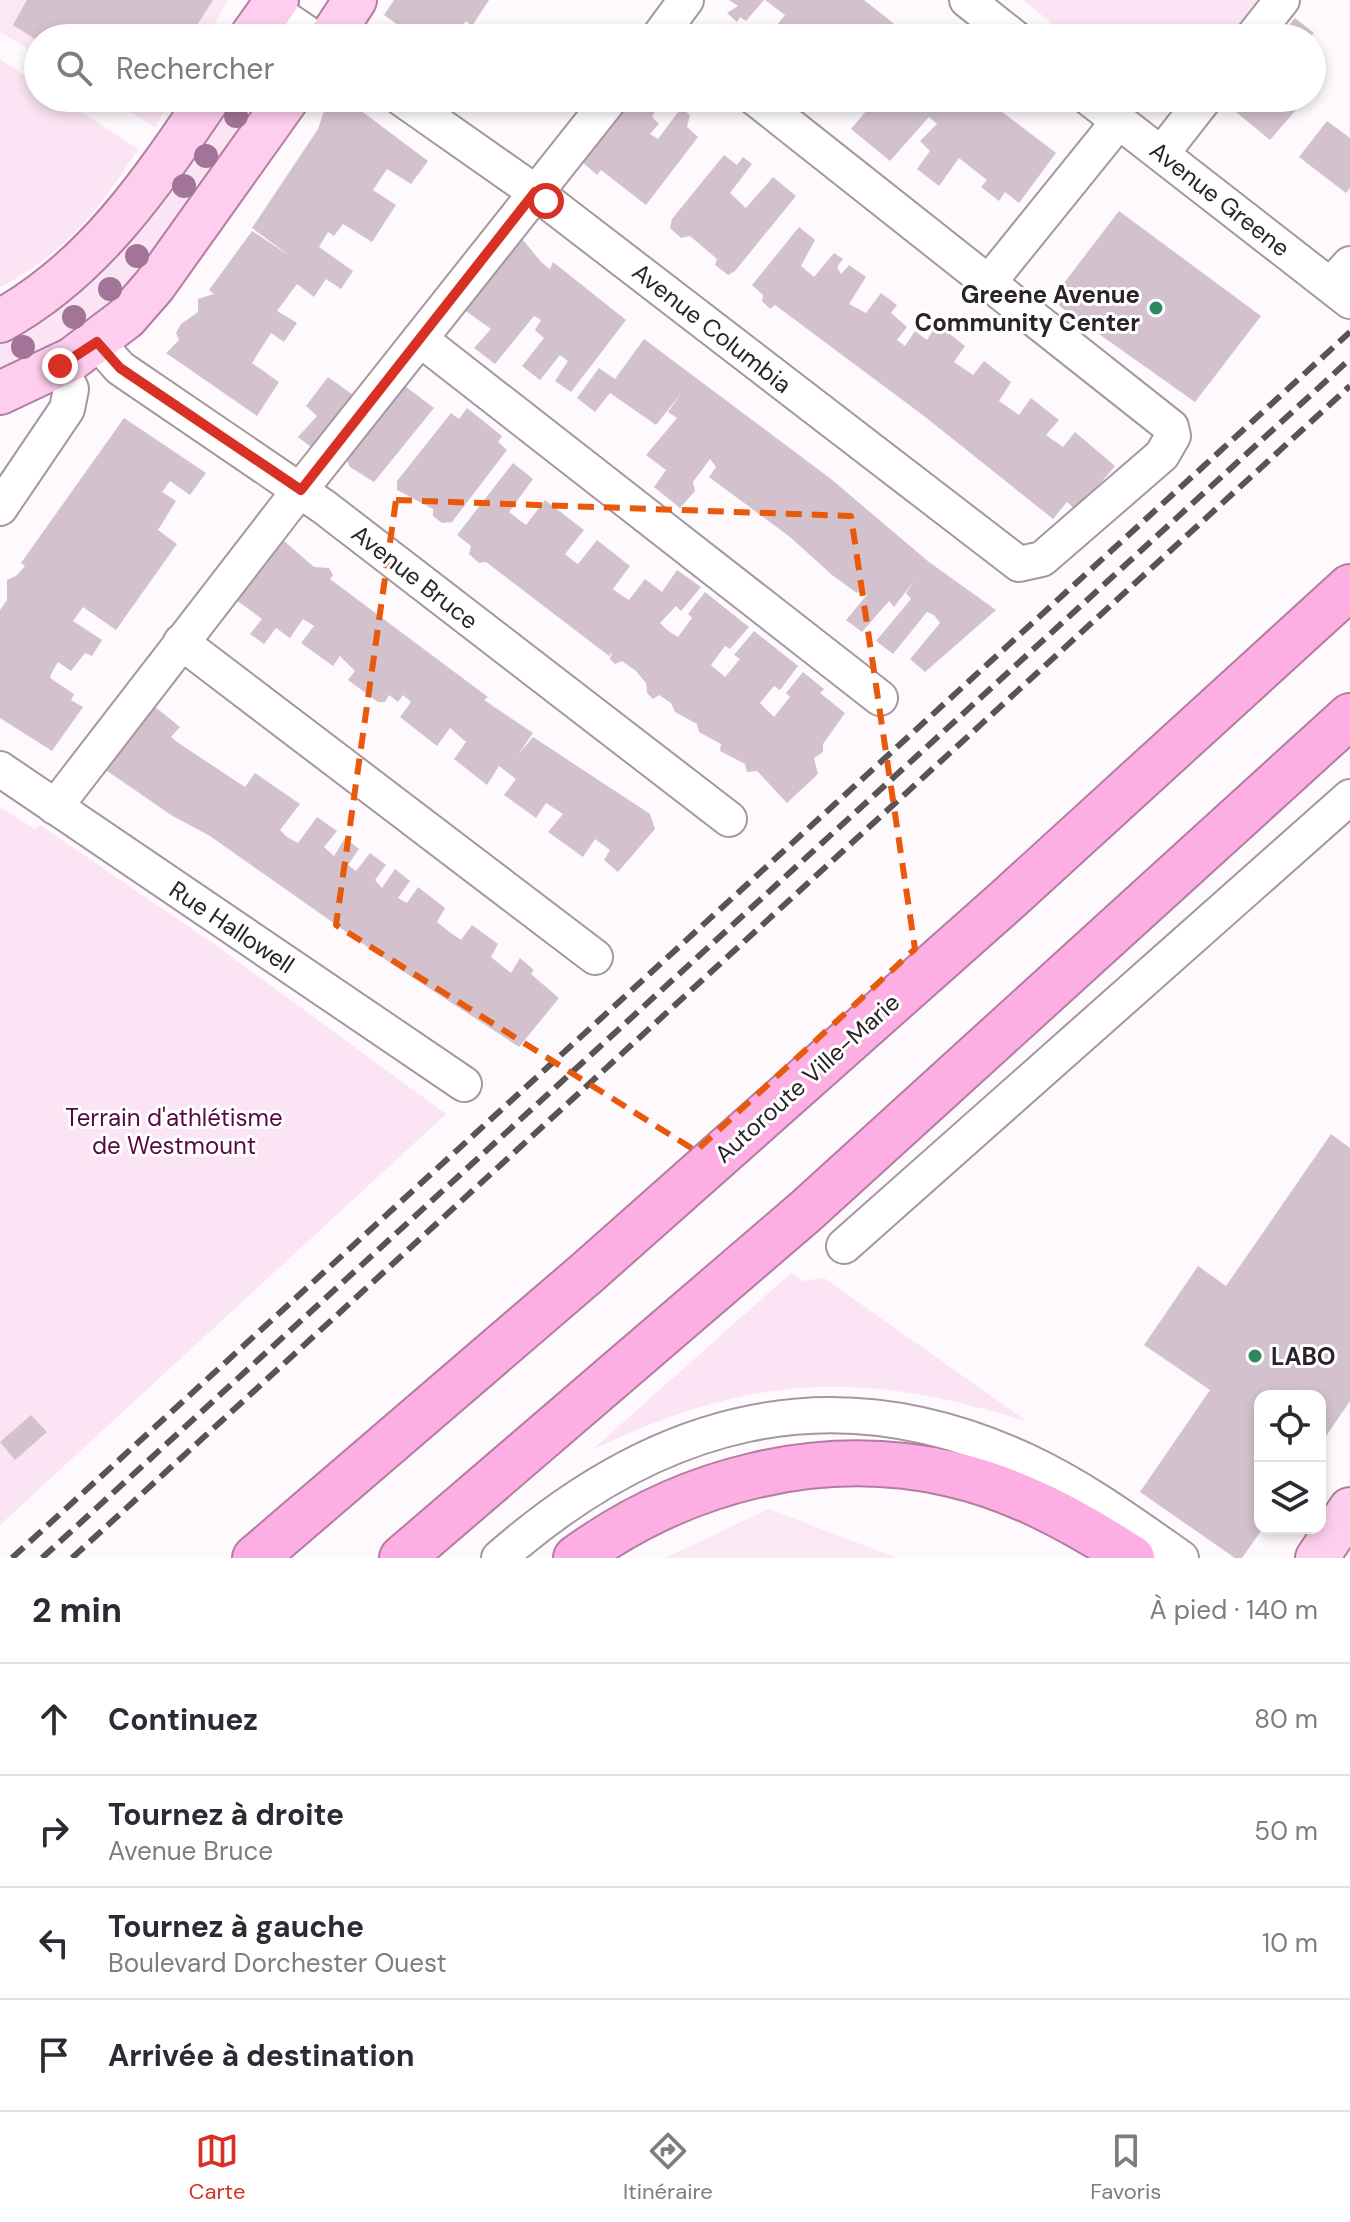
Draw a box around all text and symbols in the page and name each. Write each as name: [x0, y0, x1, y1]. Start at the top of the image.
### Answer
search box: [24, 24, 1326, 112]
icon: search: [52, 46, 96, 90]
text: Rechercher: [116, 49, 275, 88]
street label: Avenue Greene: [1144, 135, 1296, 263]
route start: [528, 183, 564, 219]
street label: Avenue Columbia: [626, 256, 798, 400]
place label: Greene Avenue Community Center: [914, 279, 1140, 338]
marker: Greene Avenue Community Center: [1147, 299, 1165, 317]
route end: [42, 348, 78, 384]
street label: Avenue Bruce: [345, 518, 485, 636]
street label: Rue Hallowell: [164, 874, 300, 980]
street label: Autoroute Ville-Marie: [708, 987, 906, 1169]
park label: Terrain d'athlétisme de Westmount: [65, 1102, 283, 1161]
place label: LABO: [1271, 1341, 1336, 1372]
marker: LABO: [1246, 1347, 1264, 1365]
map controls: [1254, 1390, 1326, 1534]
button: locate: [1254, 1390, 1326, 1462]
button: layers: [1254, 1462, 1326, 1534]
text: 2 min: [32, 1588, 122, 1633]
text: À pied · 140 m: [1149, 1593, 1318, 1627]
icon: ahead: [32, 1697, 76, 1741]
text: Continuez: [108, 1700, 258, 1739]
text: 80 m: [1254, 1702, 1318, 1736]
text: Tournez à droite: [108, 1795, 344, 1834]
icon: right: [32, 1809, 76, 1853]
text: 50 m: [1254, 1814, 1318, 1848]
text: Avenue Bruce: [108, 1834, 273, 1868]
text: Tournez à gauche: [108, 1907, 364, 1946]
icon: left: [32, 1921, 76, 1965]
text: 10 m: [1262, 1926, 1318, 1960]
text: Boulevard Dorchester Ouest: [108, 1946, 447, 1980]
icon: arrive: [32, 2033, 76, 2077]
text: Arrivée à destination: [108, 2036, 414, 2075]
tab: Carte: [189, 2129, 245, 2206]
tab: Itinéraire: [623, 2129, 713, 2206]
tab: Favoris: [1090, 2129, 1161, 2206]

